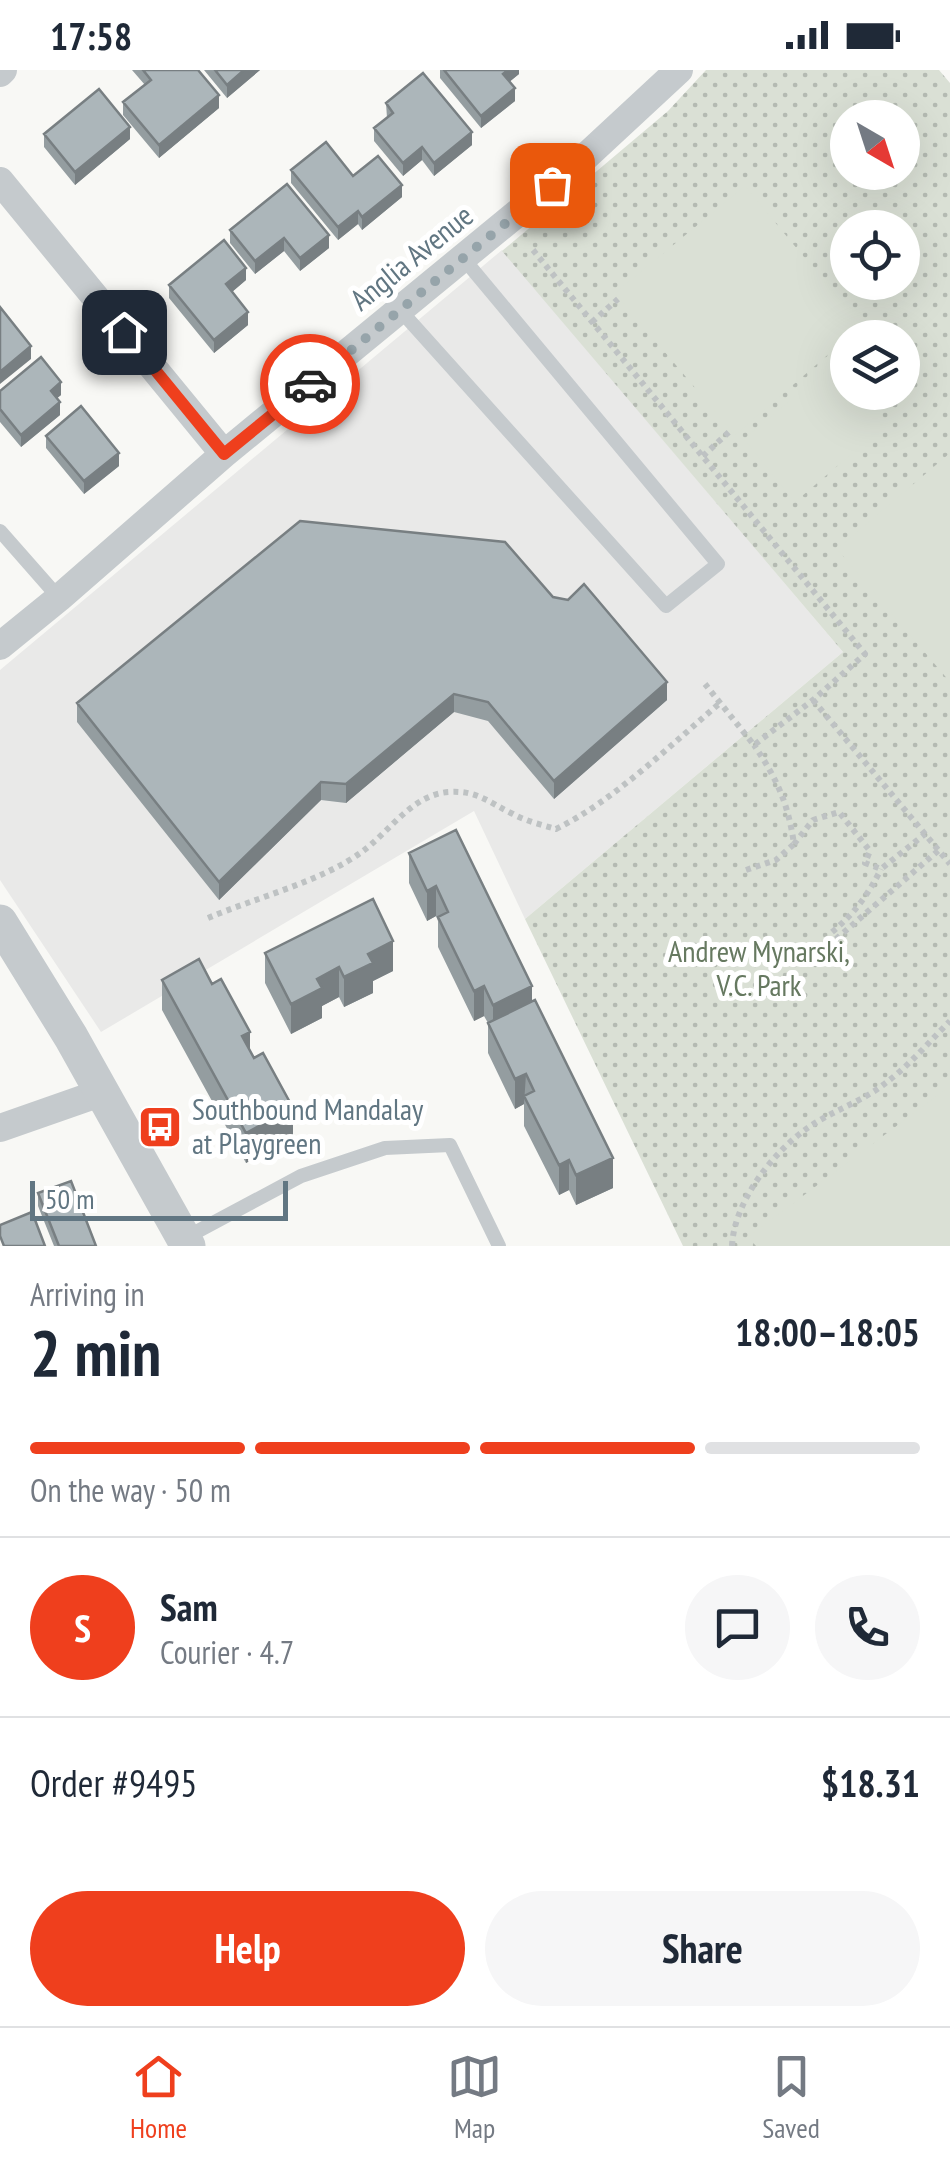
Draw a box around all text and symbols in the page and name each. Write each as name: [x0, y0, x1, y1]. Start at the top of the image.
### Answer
text: 17:58: [50, 11, 132, 60]
north arrow: [830, 100, 920, 190]
map controls: [830, 100, 920, 410]
pin: [510, 143, 595, 228]
icon: bag: [525, 158, 580, 213]
street label: Anglia Avenue: [342, 195, 481, 318]
button: locate: [830, 210, 920, 300]
pin: [82, 290, 167, 375]
icon: home: [97, 305, 152, 360]
button: layers: [830, 320, 920, 410]
courier: [260, 334, 360, 434]
icon: car: [283, 357, 338, 412]
park label: Andrew Mynarski, V.C. Park: [668, 931, 850, 1004]
place label: Southbound Mandalay at Playgreen: [192, 1089, 424, 1162]
bus stop icon: Southbound Mandalay at Playgreen: [137, 1104, 183, 1150]
scale bar: [30, 1176, 288, 1220]
text: 50 m: [45, 1180, 94, 1217]
text: Arriving in: [30, 1273, 145, 1315]
text: 18:00–18:05: [735, 1307, 920, 1356]
text: 2 min: [30, 1310, 161, 1394]
text: On the way · 50 m: [30, 1469, 231, 1511]
button: chat: [685, 1575, 790, 1680]
button: phone: [815, 1575, 920, 1680]
text: Sam: [160, 1582, 218, 1631]
text: S: [74, 1603, 91, 1652]
text: Courier · 4.7: [160, 1631, 294, 1673]
text: Order #9495: [30, 1758, 197, 1807]
text: $18.31: [821, 1758, 920, 1807]
button: Help: [30, 1891, 465, 2006]
button: Share: [485, 1891, 920, 2006]
tab: Home: [130, 2049, 187, 2146]
tab: Map: [447, 2049, 502, 2146]
tab: Saved: [762, 2049, 820, 2146]

